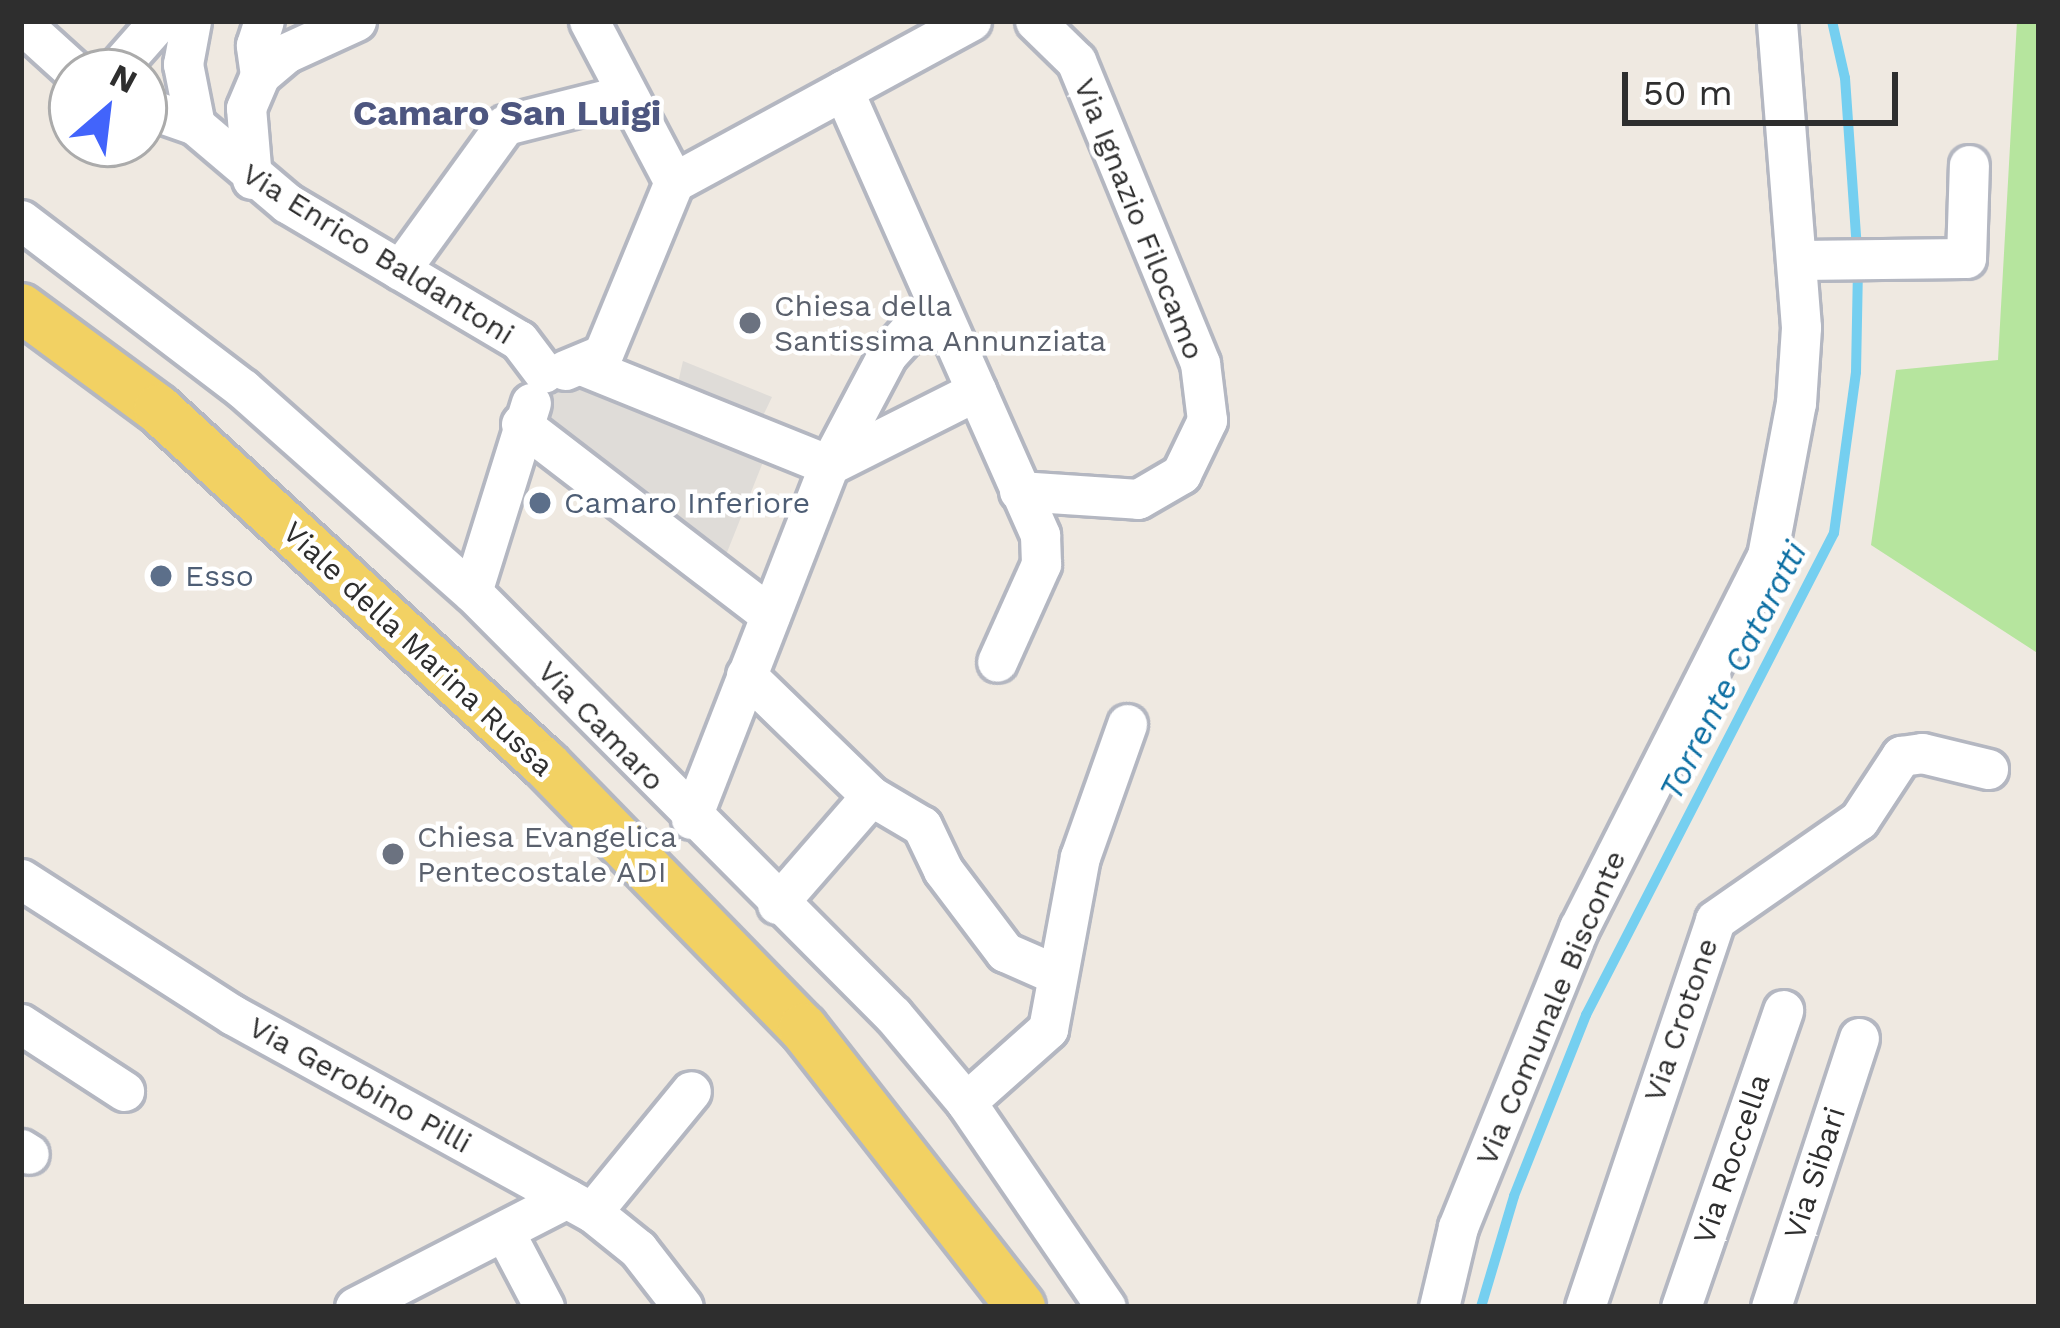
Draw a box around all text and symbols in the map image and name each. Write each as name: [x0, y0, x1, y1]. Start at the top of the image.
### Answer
north arrow: [48, 48, 168, 168]
scale bar: [1628, 48, 1904, 122]
text: N: [104, 55, 144, 101]
text: 50 m: [1643, 72, 1733, 114]
street label: Via Ignazio Filocamo: [1066, 73, 1212, 365]
district label: Camaro San Luigi: [353, 92, 661, 136]
street label: Via Enrico Baldantoni: [235, 155, 521, 353]
place label: Chiesa della Santissima Annunziata: [774, 288, 1108, 358]
marker: Chiesa della Santissima Annunziata: [737, 310, 763, 336]
place label: Camaro Inferiore: [564, 485, 810, 521]
marker: Camaro Inferiore: [527, 490, 553, 516]
street label: Viale della Marina Russa: [275, 514, 561, 784]
water label: Torrente Cataratti: [1651, 535, 1815, 807]
place label: Esso: [185, 558, 254, 594]
marker: Esso: [148, 563, 174, 589]
street label: Via Camaro: [530, 653, 672, 799]
place label: Chiesa Evangelica Pentecostale ADI: [417, 819, 678, 890]
marker: Chiesa Evangelica Pentecostale ADI: [380, 841, 406, 867]
street label: Via Comunale Bisconte: [1468, 845, 1634, 1171]
street label: Via Crotone: [1636, 933, 1726, 1107]
street label: Via Gerobino Pilli: [242, 1009, 478, 1161]
street label: Via Roccella: [1686, 1069, 1778, 1249]
street label: Via Sibari: [1777, 1102, 1853, 1244]

